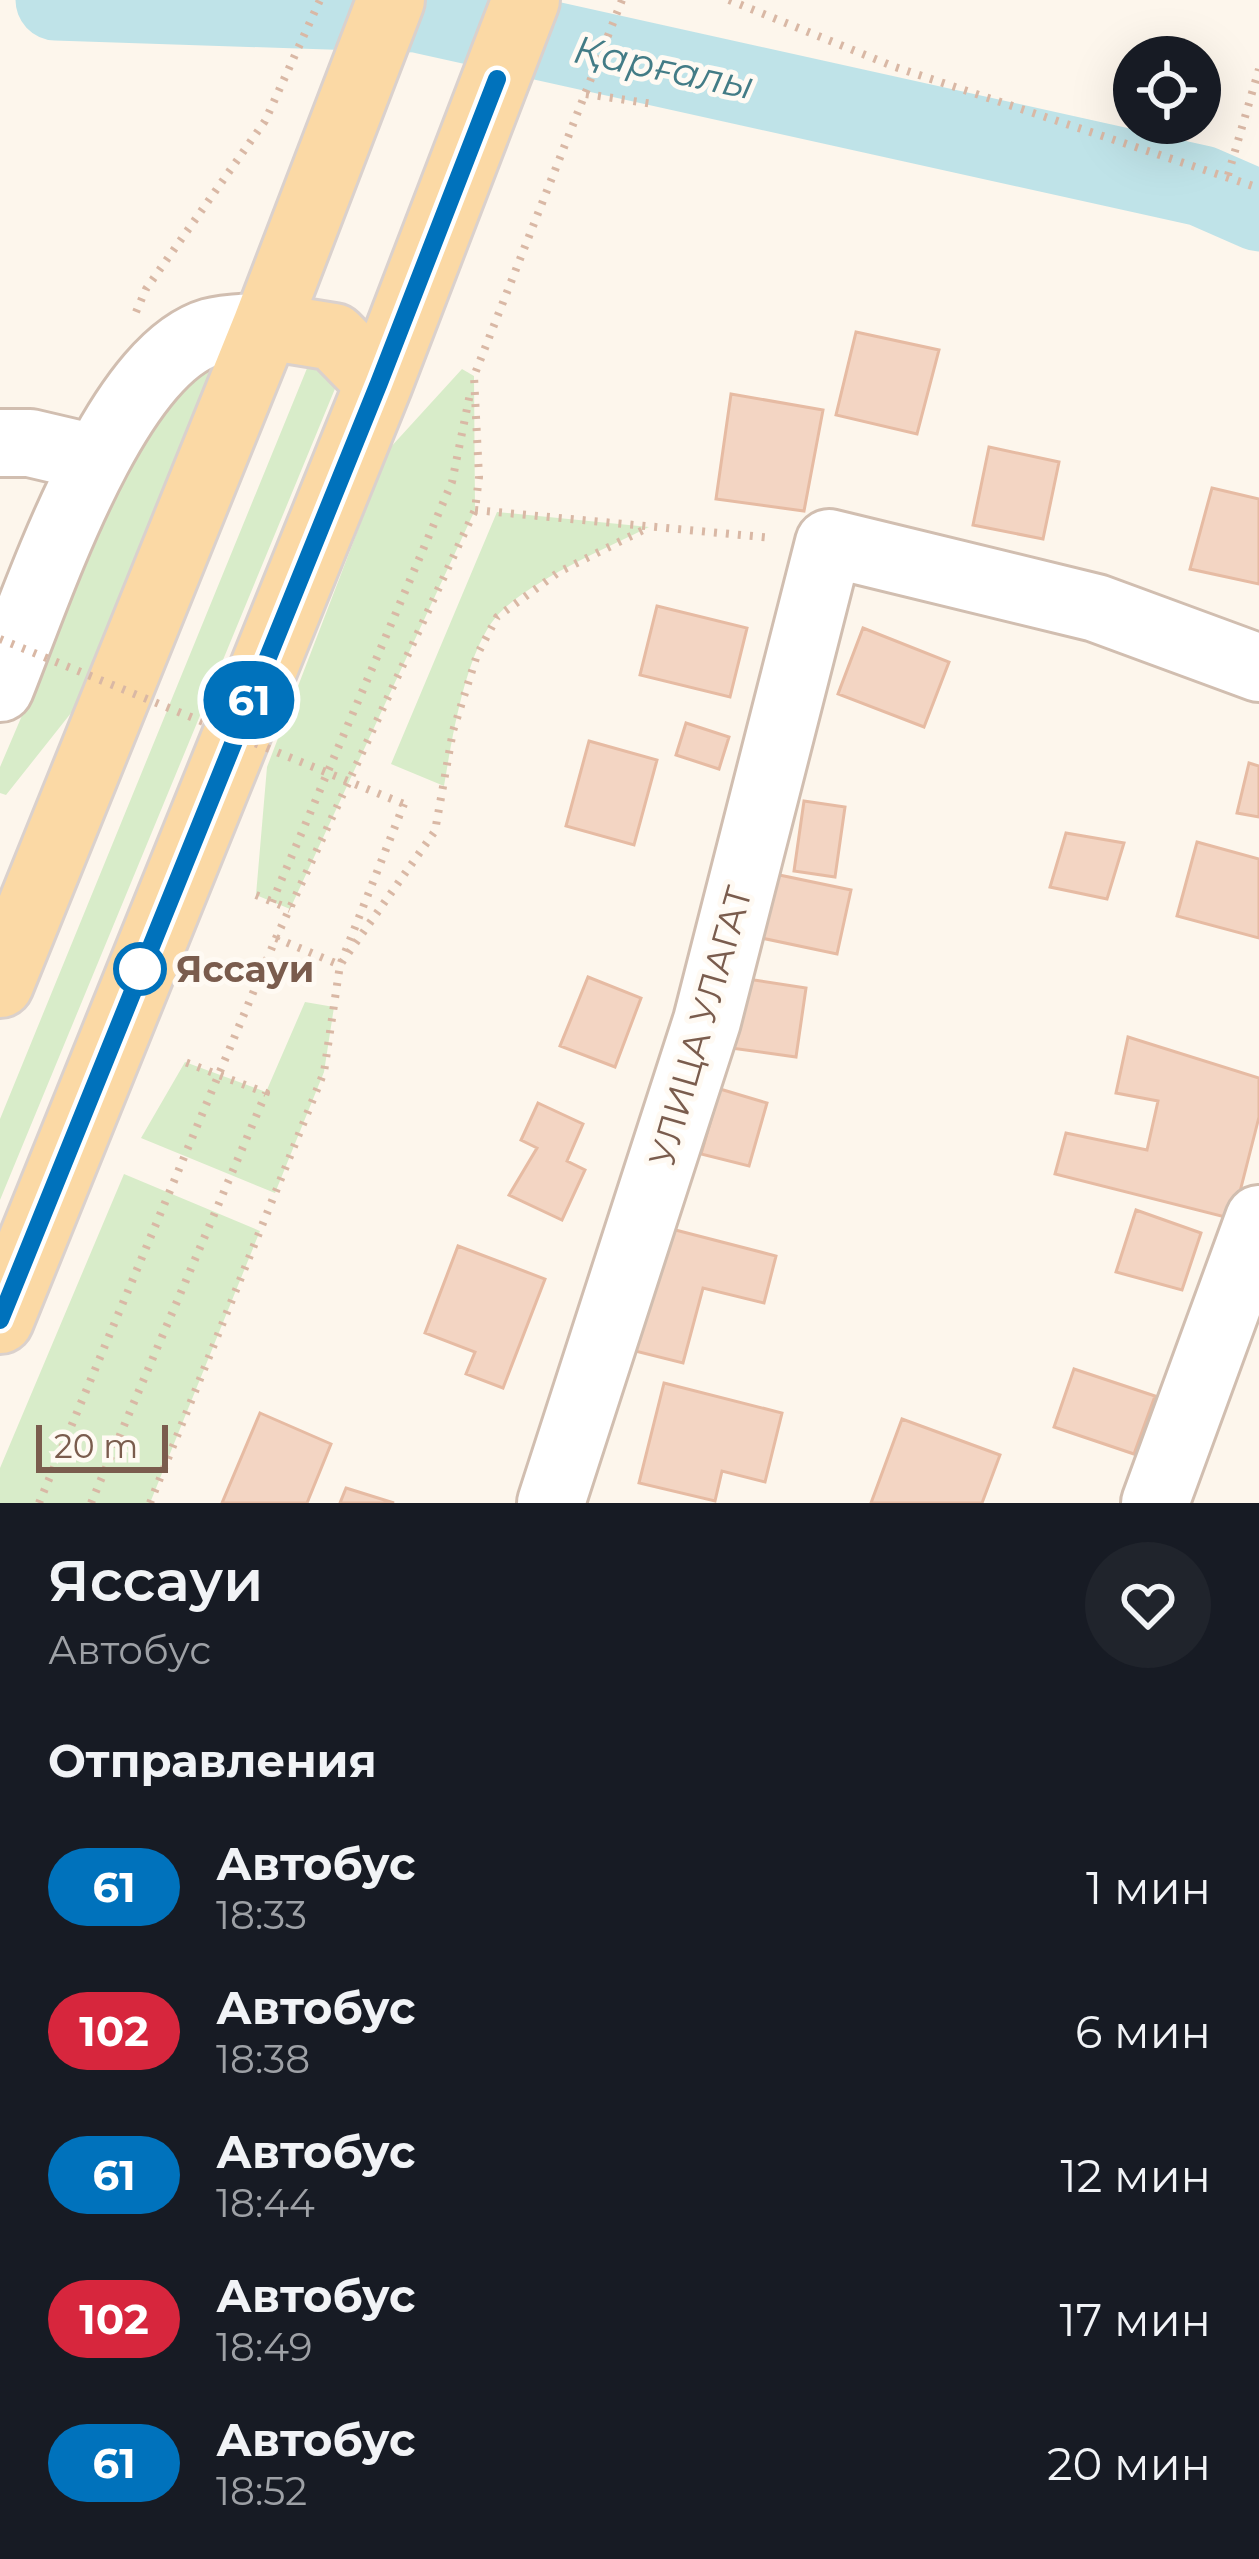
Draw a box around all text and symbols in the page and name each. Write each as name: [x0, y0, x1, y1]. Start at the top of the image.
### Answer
water label: Қарғалы: [570, 25, 758, 109]
map controls: [1113, 36, 1221, 144]
button: locate: [1113, 36, 1221, 144]
line badge: 61: [195, 661, 303, 739]
text: 61: [227, 674, 271, 726]
street label: УЛИЦА УЛАГАТ: [639, 881, 761, 1171]
marker: Яссауи: [115, 944, 165, 994]
place label: Яссауи: [176, 947, 314, 991]
scale bar: [36, 1419, 168, 1472]
text: 20 m: [54, 1426, 138, 1466]
button: heart: [1085, 1542, 1211, 1668]
text: Яссауи: [48, 1546, 263, 1615]
text: Автобус: [48, 1626, 211, 1674]
text: Отправления: [48, 1733, 377, 1788]
text: Автобус: [216, 1836, 416, 1891]
text: 1 мин: [1086, 1860, 1211, 1915]
text: 61: [92, 1861, 136, 1913]
text: 18:33: [216, 1891, 307, 1939]
text: Автобус: [216, 1980, 416, 2035]
text: 6 мин: [1075, 2004, 1211, 2059]
text: 102: [79, 2005, 149, 2057]
text: 18:38: [216, 2035, 310, 2083]
text: Автобус: [216, 2124, 416, 2179]
text: 12 мин: [1061, 2148, 1211, 2203]
text: 61: [92, 2149, 136, 2201]
text: 18:44: [216, 2179, 315, 2227]
text: Автобус: [216, 2268, 416, 2323]
text: 17 мин: [1060, 2292, 1211, 2347]
text: 102: [79, 2293, 149, 2345]
text: 18:49: [216, 2323, 312, 2371]
text: Автобус: [216, 2412, 416, 2467]
text: 20 мин: [1047, 2436, 1211, 2491]
text: 61: [92, 2437, 136, 2489]
text: 18:52: [216, 2467, 307, 2515]

